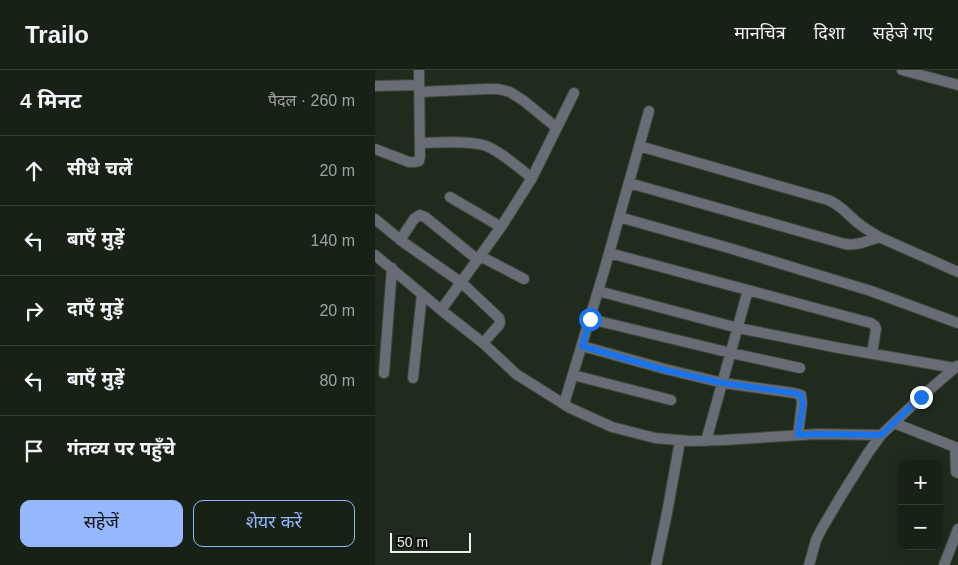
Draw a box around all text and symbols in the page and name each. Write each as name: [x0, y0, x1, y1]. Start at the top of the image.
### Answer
text: Trailo: [25, 21, 89, 48]
text: मानचित्र: [734, 23, 786, 43]
text: दिशा: [814, 23, 845, 43]
text: सहेजे गए: [873, 23, 933, 43]
text: 4 मिनट: [20, 89, 82, 112]
text: पैदल · 260 m: [268, 92, 355, 109]
icon: ahead: [20, 157, 48, 185]
text: सीधे चलें: [67, 158, 132, 179]
text: 20 m: [319, 162, 355, 179]
icon: left: [20, 227, 48, 255]
text: बाएँ मुड़ें: [67, 228, 124, 249]
text: 140 m: [311, 232, 355, 249]
icon: right: [20, 297, 48, 325]
text: दाएँ मुड़ें: [67, 298, 123, 319]
text: 20 m: [319, 302, 355, 319]
route start: [579, 308, 602, 331]
icon: left: [20, 367, 48, 395]
text: बाएँ मुड़ें: [67, 368, 124, 389]
text: 80 m: [319, 372, 355, 389]
route end: [910, 386, 933, 409]
icon: arrive: [20, 437, 48, 465]
text: गंतव्य पर पहुँचे: [67, 438, 175, 459]
map controls: [898, 460, 943, 550]
button: +: [898, 460, 943, 505]
button: सहेजें: [20, 500, 183, 547]
button: शेयर करें: [193, 500, 355, 547]
button: −: [898, 505, 943, 550]
scale bar: [390, 530, 471, 553]
text: 50 m: [397, 534, 428, 550]

